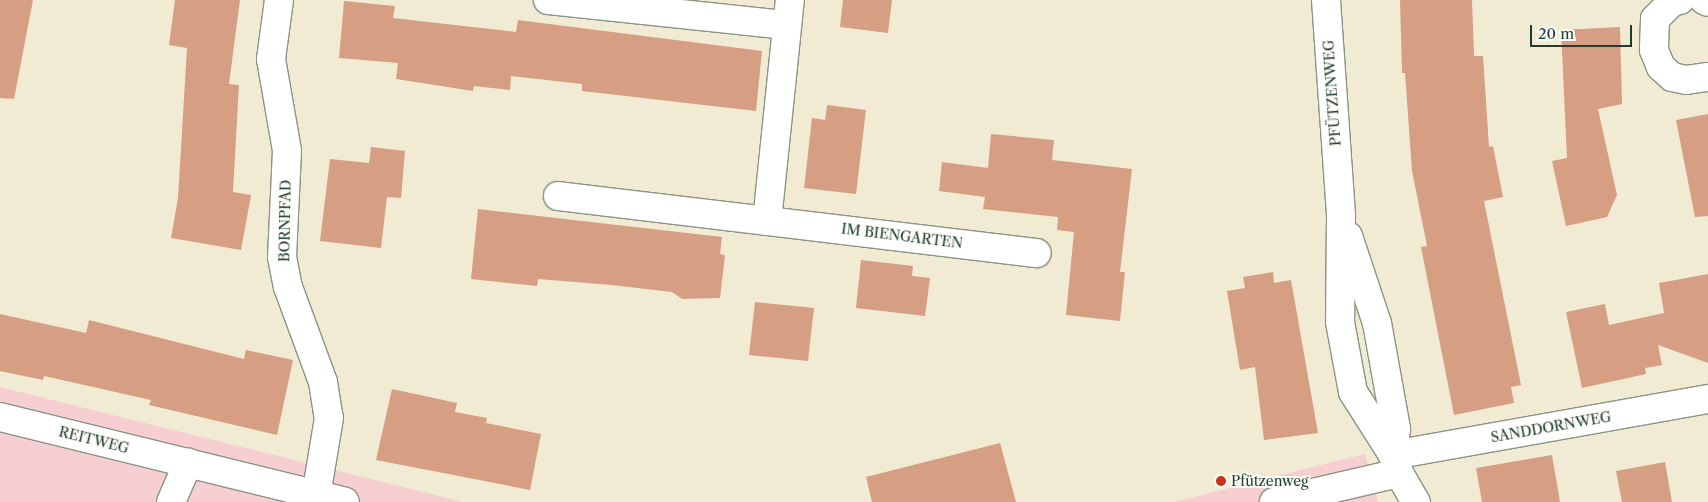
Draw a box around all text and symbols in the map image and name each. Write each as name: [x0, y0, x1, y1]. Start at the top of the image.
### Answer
scale bar: [1533, 15, 1636, 47]
text: 20 m: [1538, 24, 1574, 43]
street label: PFÜTZENWEG: [1320, 39, 1344, 147]
street label: BORNPFAD: [276, 180, 294, 262]
street label: IM BIENGARTEN: [840, 220, 964, 252]
street label: SANDDORNWEG: [1489, 408, 1613, 446]
street label: REITWEG: [57, 423, 131, 457]
place label: Pfützenweg: [1231, 473, 1308, 489]
marker: Pfützenweg: [1215, 475, 1227, 487]

